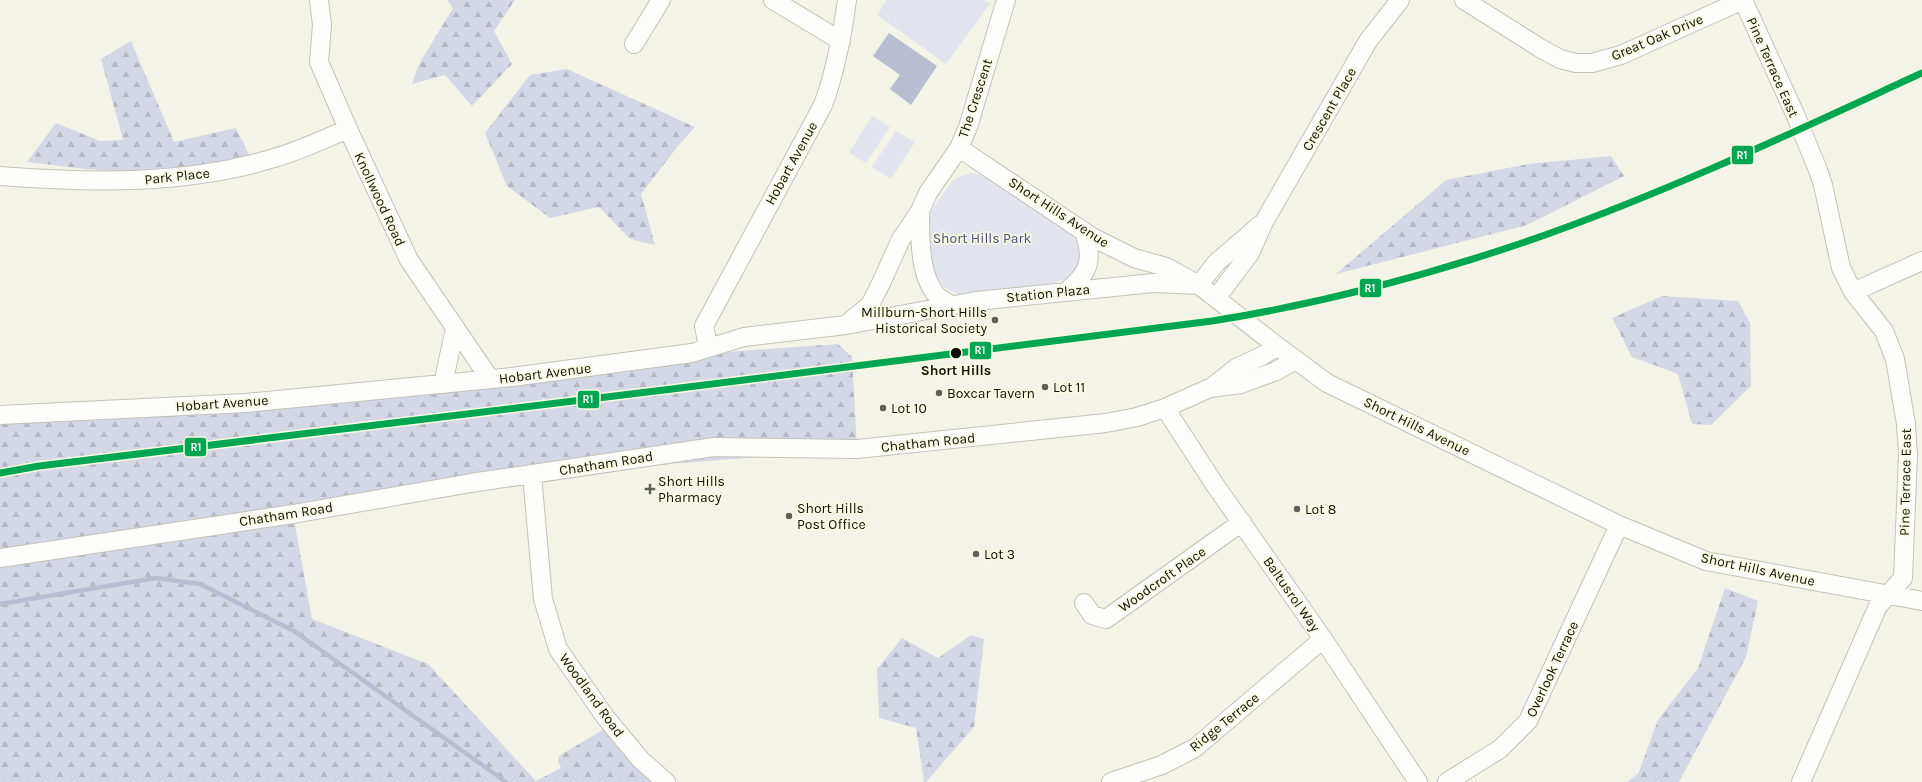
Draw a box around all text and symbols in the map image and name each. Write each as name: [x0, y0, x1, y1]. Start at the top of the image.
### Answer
street label: Great Oak Drive: [1609, 10, 1706, 64]
street label: Pine Terrace East: [1743, 15, 1802, 120]
street label: The Crescent: [955, 56, 996, 140]
street label: Crescent Place: [1299, 65, 1360, 154]
street label: Hobart Avenue: [762, 119, 821, 208]
line badge: R1: [1731, 145, 1754, 165]
text: R1: [1736, 149, 1748, 162]
street label: Knollwood Road: [350, 150, 409, 249]
street label: Park Place: [144, 165, 211, 188]
street label: Short Hills Avenue: [1005, 174, 1112, 251]
park label: Short Hills Park: [933, 230, 1031, 247]
line badge: R1: [1359, 278, 1382, 298]
street label: Station Plaza: [1005, 281, 1091, 306]
text: R1: [1364, 282, 1376, 295]
place label: Millburn-Short Hills Historical Society: [861, 304, 987, 337]
marker: Millburn-Short Hills Historical Society: [990, 315, 1000, 325]
line badge: R1: [969, 341, 992, 360]
text: R1: [974, 344, 986, 357]
marker: Short Hills: [949, 346, 963, 360]
street label: Hobart Avenue: [498, 359, 592, 388]
place label: Short Hills: [921, 362, 991, 379]
place label: Lot 11: [1053, 379, 1085, 396]
marker: Lot 11: [1040, 382, 1050, 392]
place label: Boxcar Tavern: [947, 385, 1035, 402]
marker: Boxcar Tavern: [934, 388, 944, 398]
line badge: R1: [577, 390, 600, 409]
street label: Hobart Avenue: [175, 392, 269, 415]
text: R1: [582, 393, 594, 406]
street label: Short Hills Avenue: [1361, 393, 1473, 460]
place label: Lot 10: [891, 400, 927, 417]
marker: Lot 10: [878, 403, 888, 413]
street label: Pine Terrace East: [1896, 428, 1915, 536]
street label: Chatham Road: [880, 429, 976, 456]
line badge: R1: [184, 437, 207, 457]
text: R1: [190, 441, 202, 454]
street label: Chatham Road: [558, 448, 654, 479]
place label: Short Hills Pharmacy: [658, 473, 725, 506]
marker: Short Hills Pharmacy: [645, 484, 655, 494]
street label: Chatham Road: [238, 499, 334, 530]
place label: Short Hills Post Office: [797, 500, 866, 533]
place label: Lot 8: [1305, 501, 1336, 518]
marker: Lot 8: [1292, 504, 1302, 514]
marker: Short Hills Post Office: [784, 511, 794, 521]
street label: Woodcroft Place: [1115, 543, 1209, 616]
place label: Lot 3: [984, 546, 1015, 563]
marker: Lot 3: [971, 549, 981, 559]
street label: Short Hills Avenue: [1699, 549, 1817, 590]
street label: Baltusrol Way: [1259, 553, 1324, 635]
street label: Overlook Terrace: [1523, 618, 1582, 720]
street label: Woodland Road: [555, 650, 628, 741]
street label: Ridge Terrace: [1186, 689, 1263, 756]

